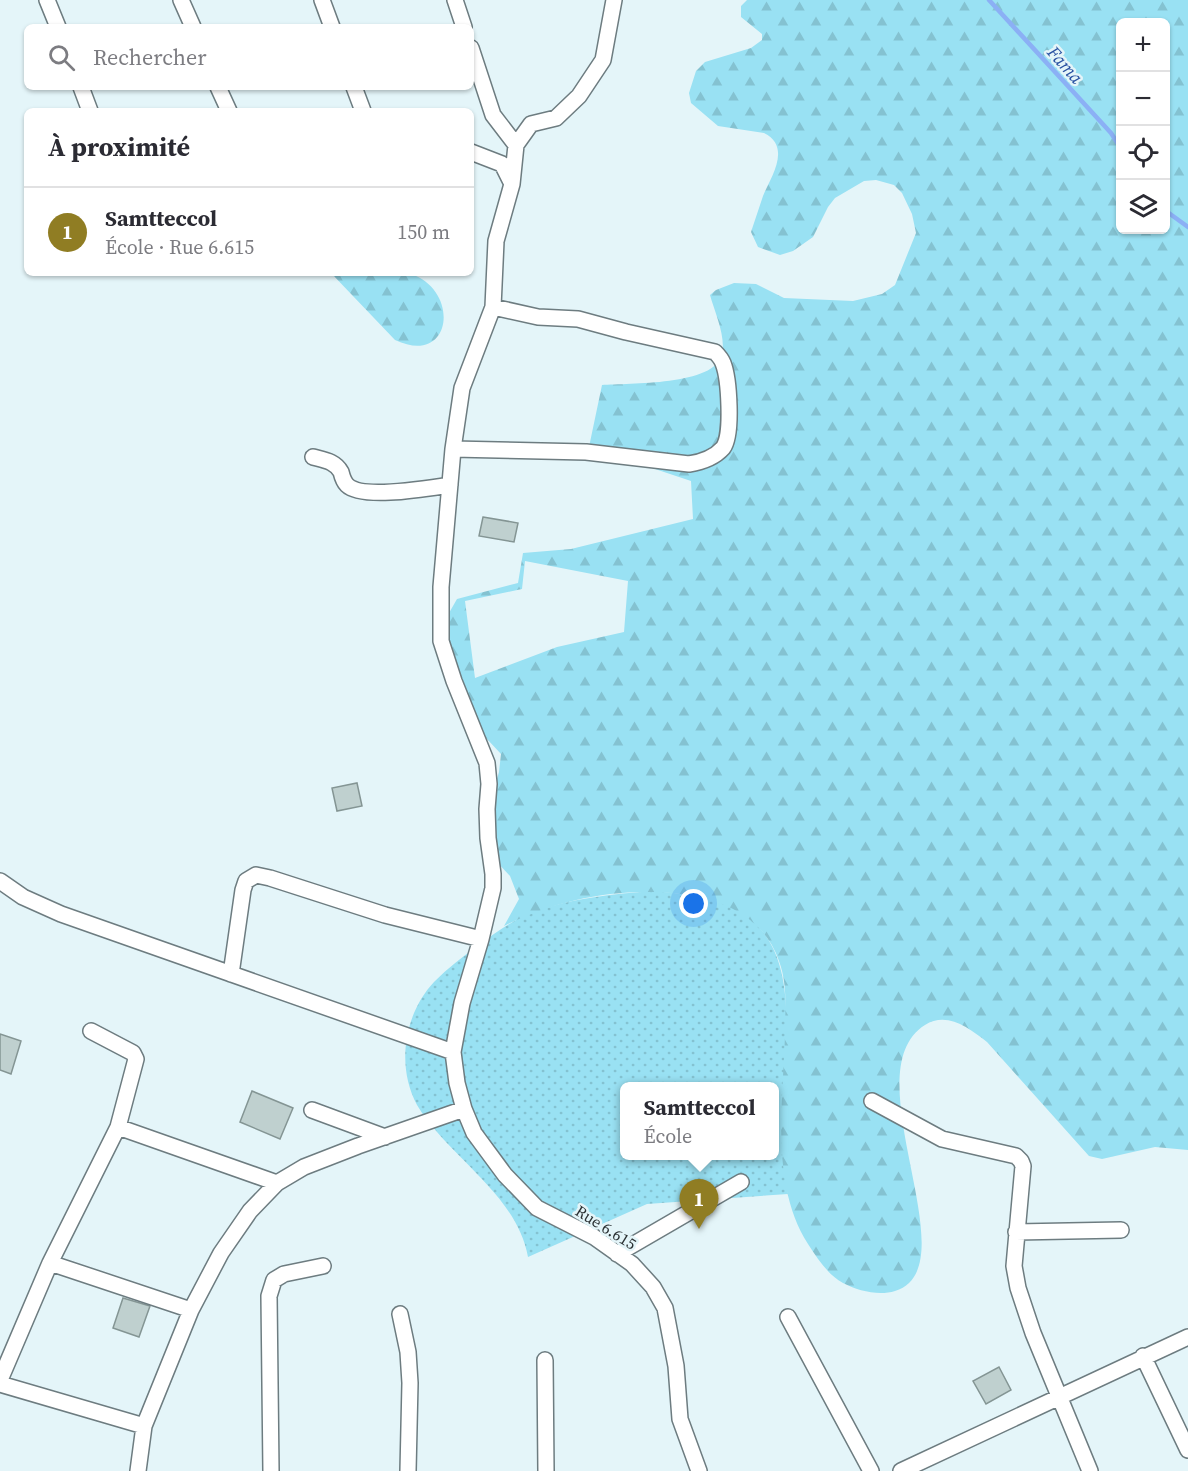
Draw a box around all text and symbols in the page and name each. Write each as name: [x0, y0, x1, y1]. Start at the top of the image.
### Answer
map controls: [1116, 18, 1170, 234]
button: +: [1116, 18, 1170, 72]
search box: [24, 24, 474, 90]
water label: Fama: [1041, 40, 1089, 89]
icon: search: [45, 41, 78, 74]
text: Rechercher: [93, 42, 207, 72]
button: −: [1116, 72, 1170, 126]
button: locate: [1116, 126, 1170, 180]
text: À proximité: [48, 129, 190, 165]
button: layers: [1116, 180, 1170, 234]
text: Samtteccol: [105, 203, 217, 233]
text: 1: [62, 218, 73, 246]
text: 150 m: [397, 218, 450, 246]
text: École · Rue 6.615: [105, 233, 254, 261]
your location: [679, 889, 708, 918]
popup: [620, 1082, 779, 1160]
text: Samtteccol: [643, 1092, 756, 1122]
text: École: [643, 1122, 692, 1150]
pin: 1: [680, 1180, 718, 1229]
street label: Rue 6.615: [571, 1200, 641, 1254]

